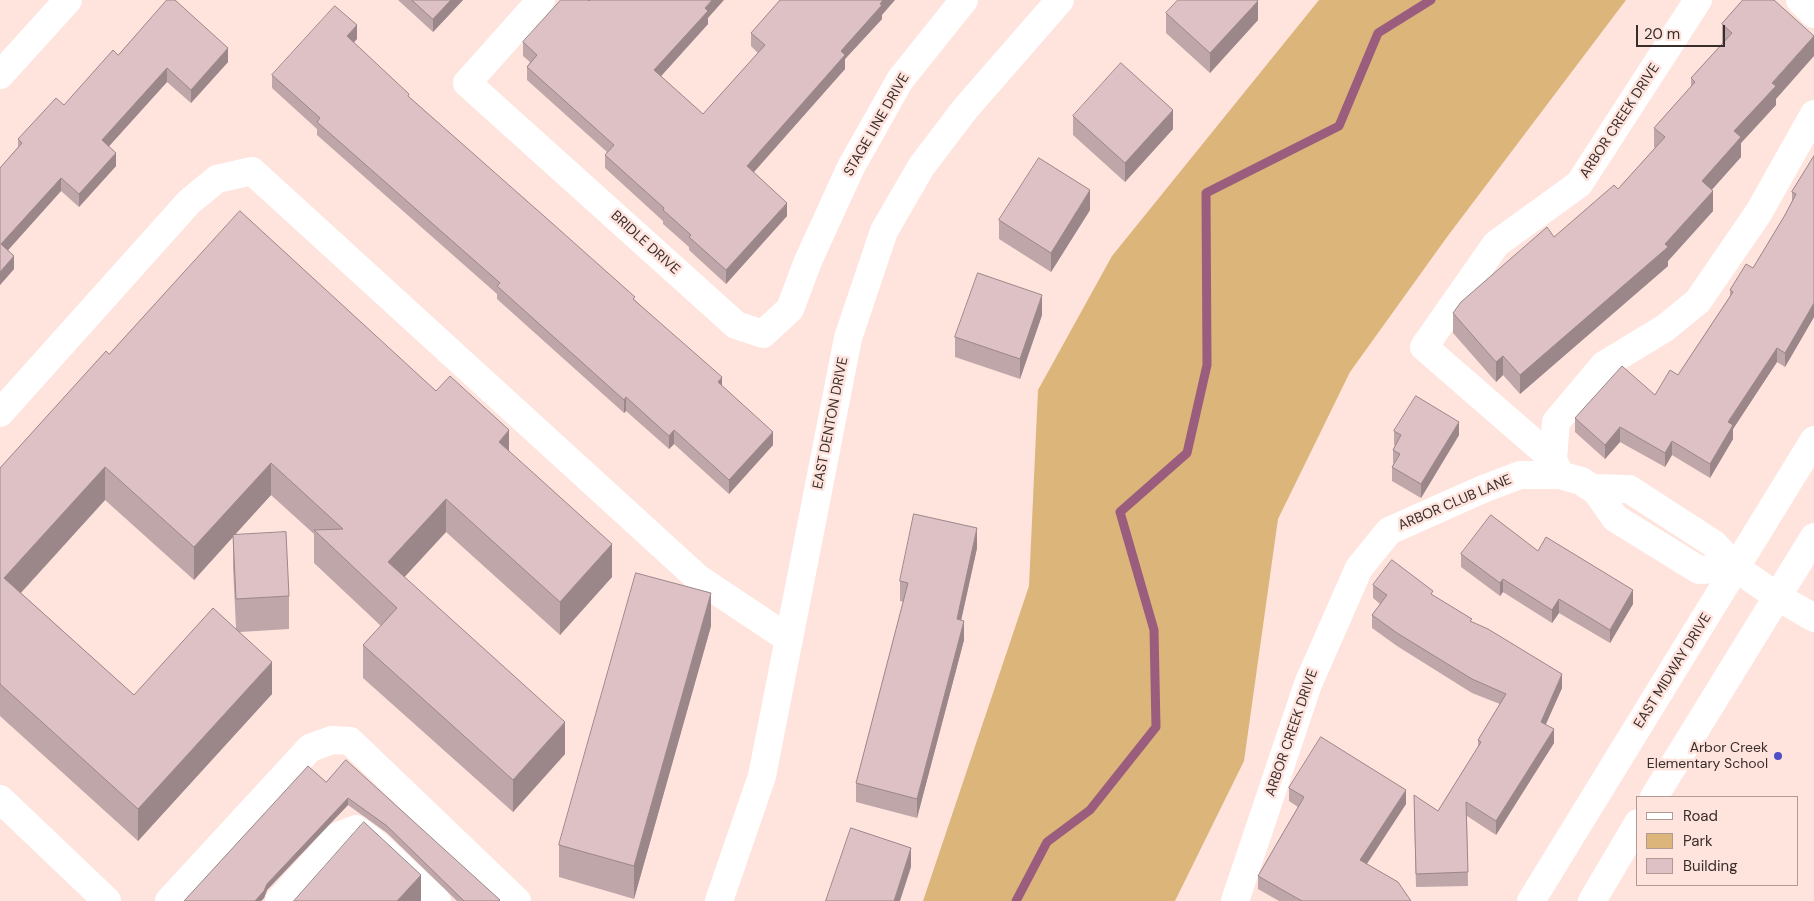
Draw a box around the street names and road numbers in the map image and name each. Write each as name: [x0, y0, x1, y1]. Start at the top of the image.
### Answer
street label: ARBOR CREEK DRIVE: [1577, 60, 1663, 182]
street label: STAGE LINE DRIVE: [841, 71, 913, 179]
street label: BRIDLE DRIVE: [607, 208, 683, 278]
street label: EAST DENTON DRIVE: [810, 356, 852, 490]
street label: ARBOR CLUB LANE: [1396, 472, 1514, 534]
street label: EAST MIDWAY DRIVE: [1631, 610, 1715, 732]
street label: ARBOR CREEK DRIVE: [1262, 667, 1322, 799]

